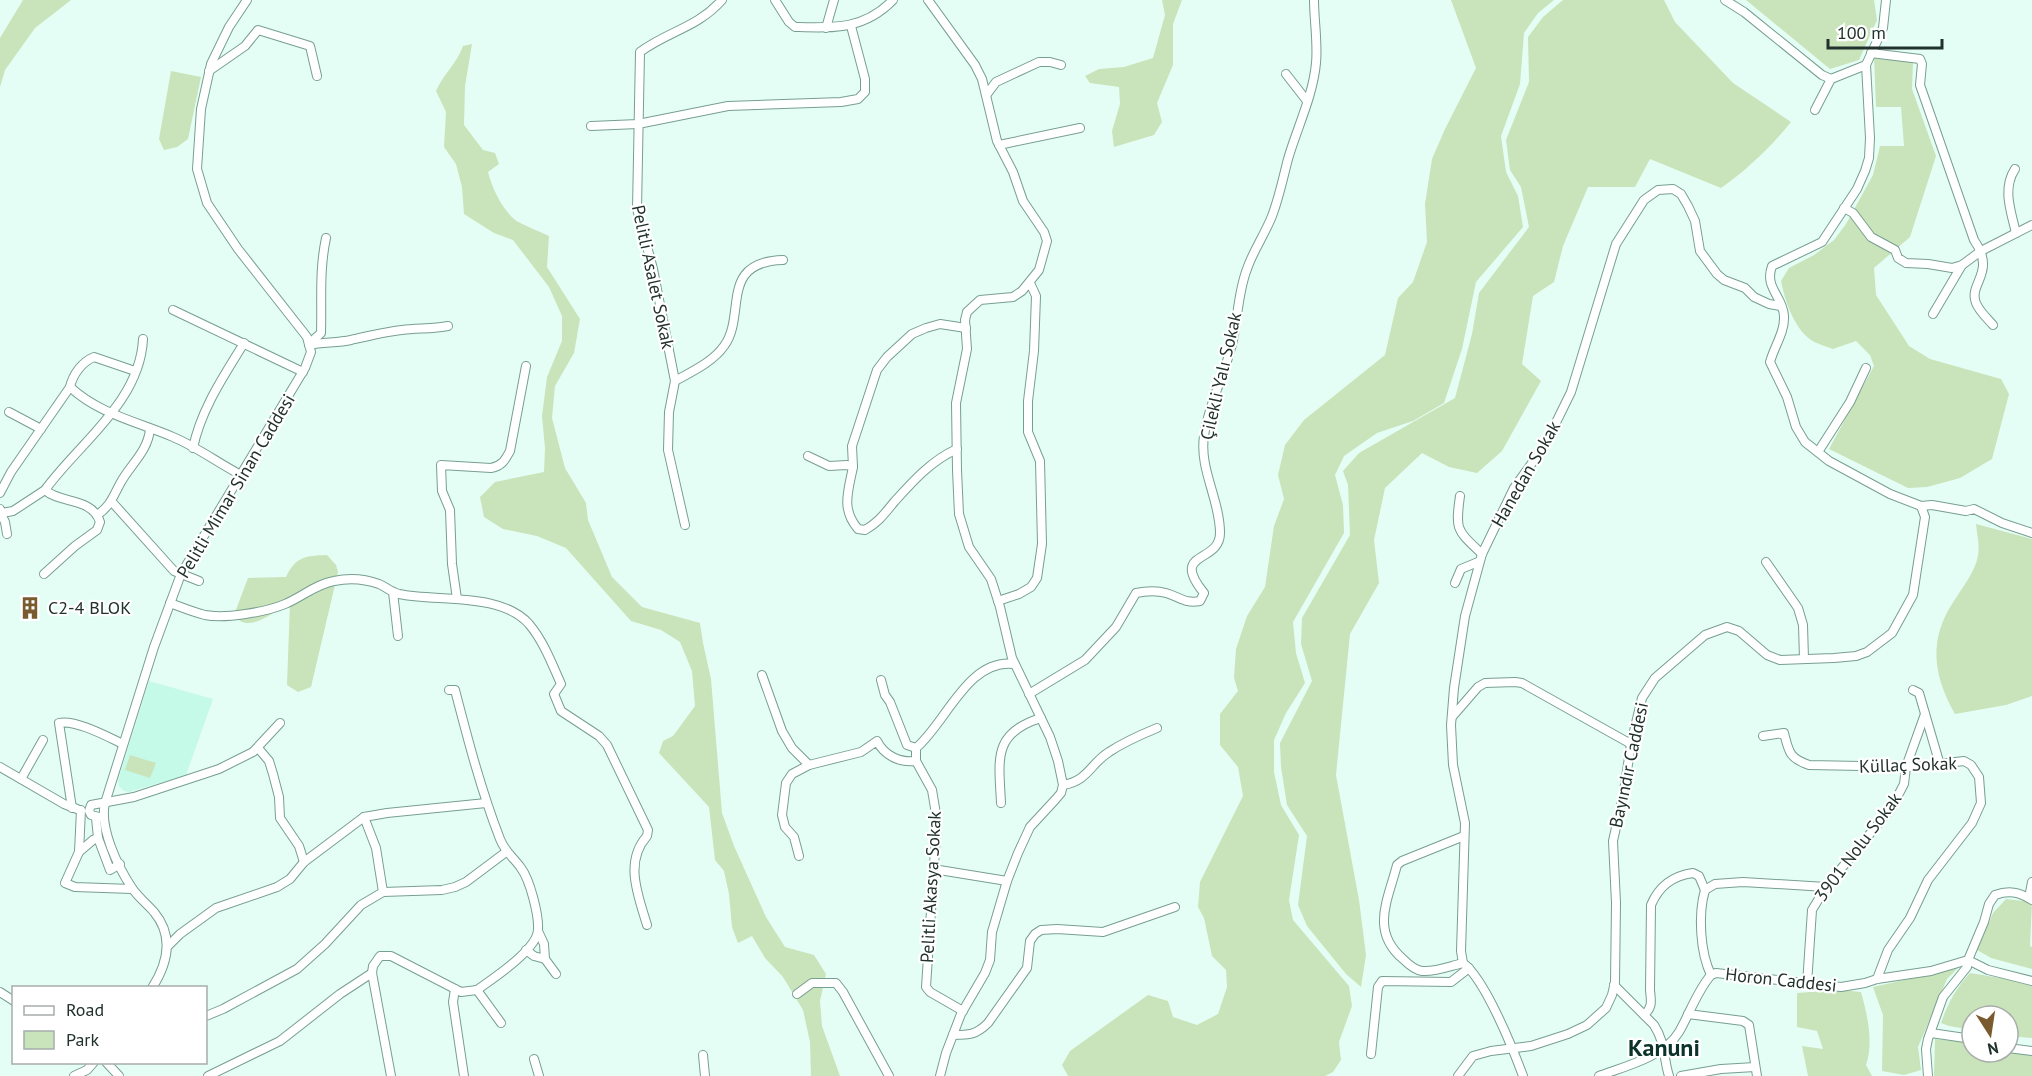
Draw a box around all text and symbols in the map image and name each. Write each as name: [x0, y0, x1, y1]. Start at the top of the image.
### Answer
scale bar: [1828, 12, 1942, 50]
text: 100 m: [1837, 21, 1886, 44]
street label: Pelitli Asalet Sokak: [627, 203, 680, 351]
street label: Çilekli Yalı Sokak: [1195, 309, 1246, 442]
street label: Pelitli Mimar Sinan Caddesi: [171, 389, 300, 582]
street label: Hanedan Sokak: [1486, 416, 1565, 531]
building icon: C2-4 BLOK: [17, 595, 43, 621]
place label: C2-4 BLOK: [48, 596, 131, 619]
street label: Bayındır Caddesi: [1604, 700, 1653, 830]
street label: Küllaç Sokak: [1859, 751, 1958, 778]
street label: 3901 Nolu Sokak: [1809, 787, 1906, 906]
street label: Pelitli Akasya Sokak: [915, 810, 946, 964]
street label: Horon Caddesi: [1724, 962, 1838, 997]
legend: [12, 986, 207, 1064]
text: Road: [66, 998, 104, 1021]
north arrow: [1960, 1004, 2020, 1064]
text: Park: [66, 1028, 99, 1051]
district label: Kanuni: [1628, 1032, 1700, 1063]
text: N: [1986, 1038, 2000, 1060]

